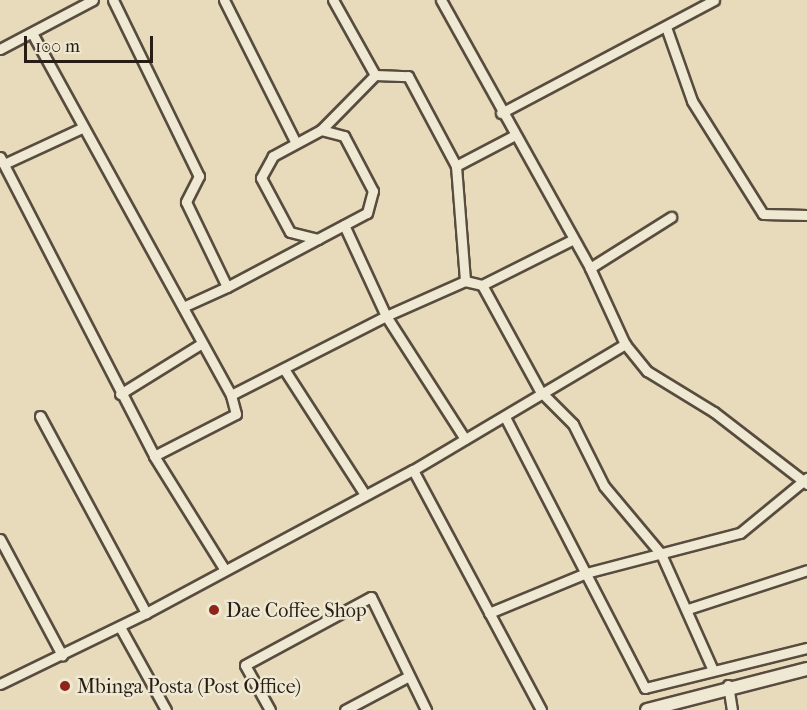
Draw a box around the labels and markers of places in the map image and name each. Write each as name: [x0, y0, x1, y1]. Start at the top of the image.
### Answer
place label: Dae Coffee Shop: [226, 598, 367, 622]
marker: Dae Coffee Shop: [207, 603, 221, 617]
place label: Mbinga Posta (Post Office): [77, 674, 301, 698]
marker: Mbinga Posta (Post Office): [58, 679, 72, 693]

